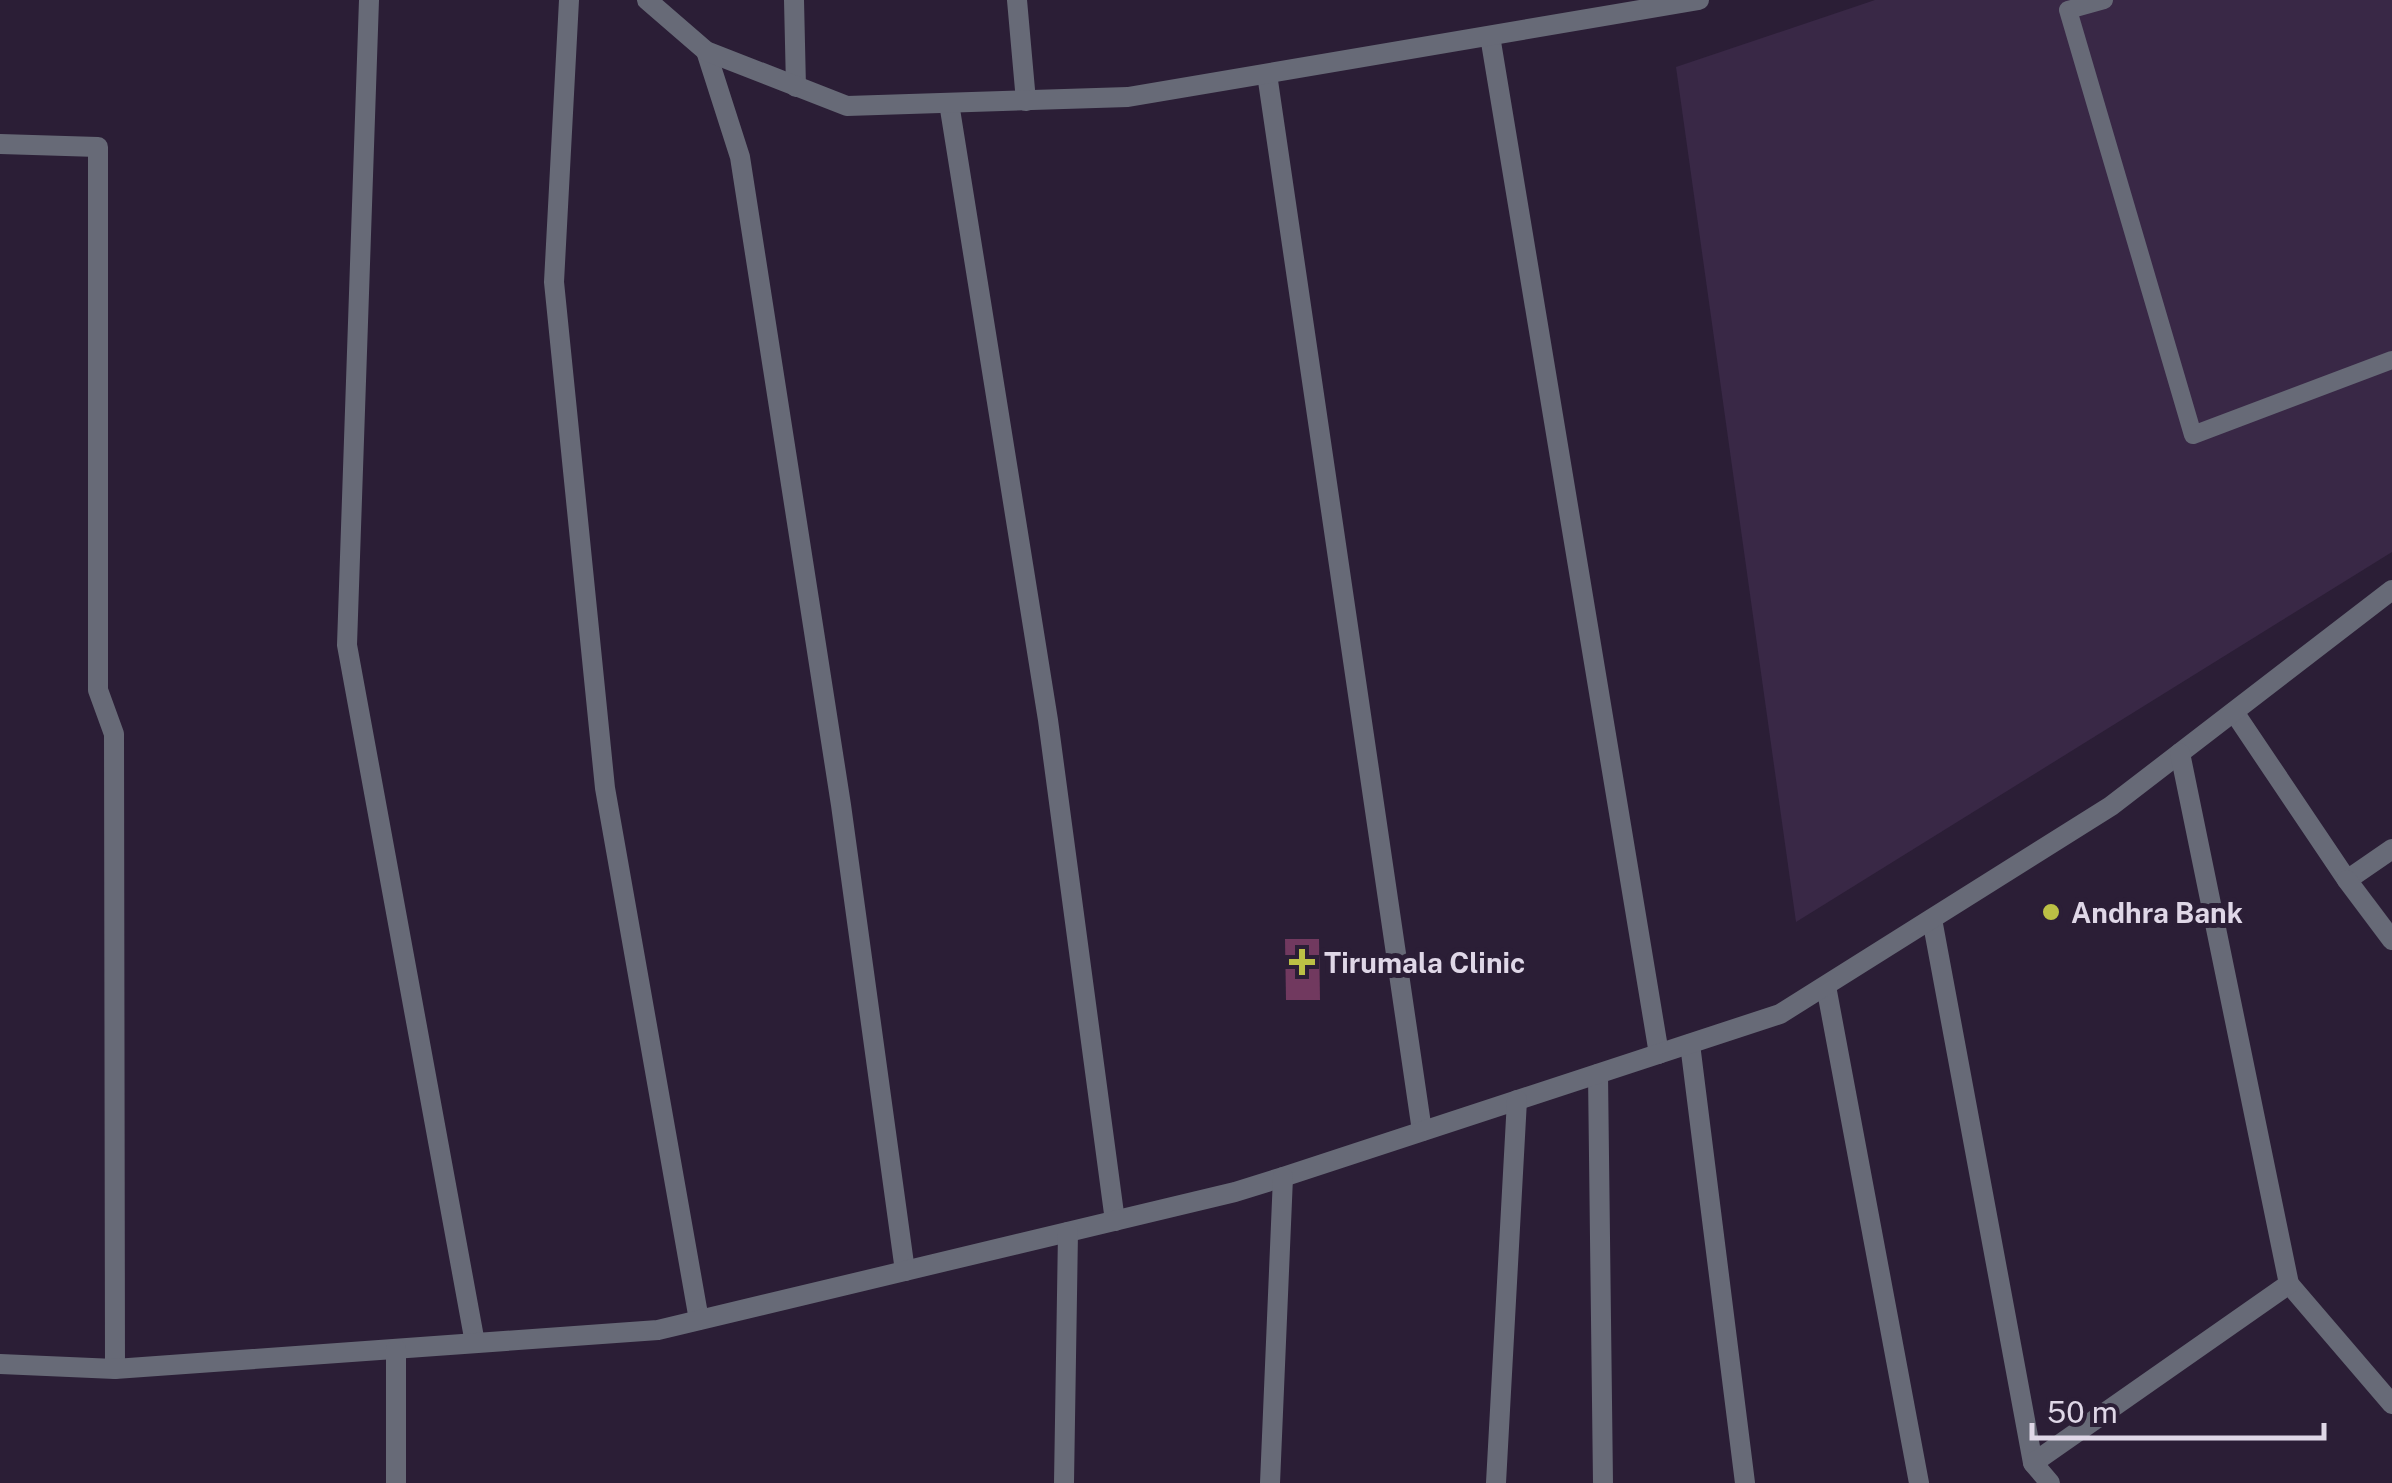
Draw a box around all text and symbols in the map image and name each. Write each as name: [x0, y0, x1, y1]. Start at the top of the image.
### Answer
place label: Andhra Bank: [2071, 896, 2243, 929]
marker: Andhra Bank: [2040, 901, 2062, 923]
place label: Tirumala Clinic: [1324, 946, 1525, 979]
marker: Tirumala Clinic: [1289, 949, 1315, 975]
scale bar: [2032, 1378, 2324, 1440]
text: 50 m: [2047, 1394, 2118, 1430]

